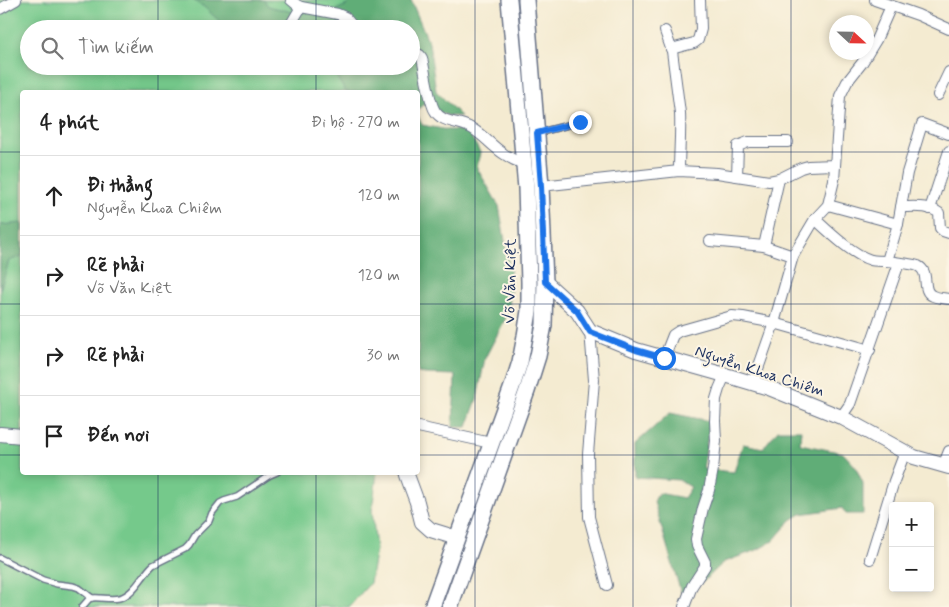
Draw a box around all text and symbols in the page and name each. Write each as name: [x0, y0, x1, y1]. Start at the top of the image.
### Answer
north arrow: [829, 15, 874, 60]
search box: [20, 20, 420, 75]
icon: search: [38, 34, 66, 62]
text: Tìm kiếm: [78, 35, 154, 60]
text: 4 phút: [40, 109, 99, 137]
route end: [569, 111, 592, 134]
text: Đi bộ · 270 m: [311, 112, 400, 133]
text: Đi thẳng: [87, 173, 153, 198]
icon: ahead: [40, 182, 68, 210]
text: 120 m: [358, 185, 400, 206]
text: Nguyễn Khoa Chiêm: [87, 198, 222, 219]
street label: Võ Văn Kiệt: [499, 238, 522, 324]
text: Rẽ phải: [87, 253, 144, 278]
icon: right: [40, 262, 68, 290]
text: 120 m: [358, 265, 400, 286]
text: Võ Văn Kiệt: [87, 278, 172, 299]
street label: Nguyễn Khoa Chiêm: [692, 341, 827, 403]
icon: right: [40, 342, 68, 370]
text: Rẽ phải: [87, 343, 144, 368]
text: 30 m: [367, 345, 400, 366]
route start: [653, 347, 676, 370]
icon: arrive: [40, 422, 68, 450]
text: Đến nơi: [87, 423, 149, 448]
map controls: [889, 502, 934, 592]
button: +: [889, 502, 934, 547]
button: −: [889, 547, 934, 592]

